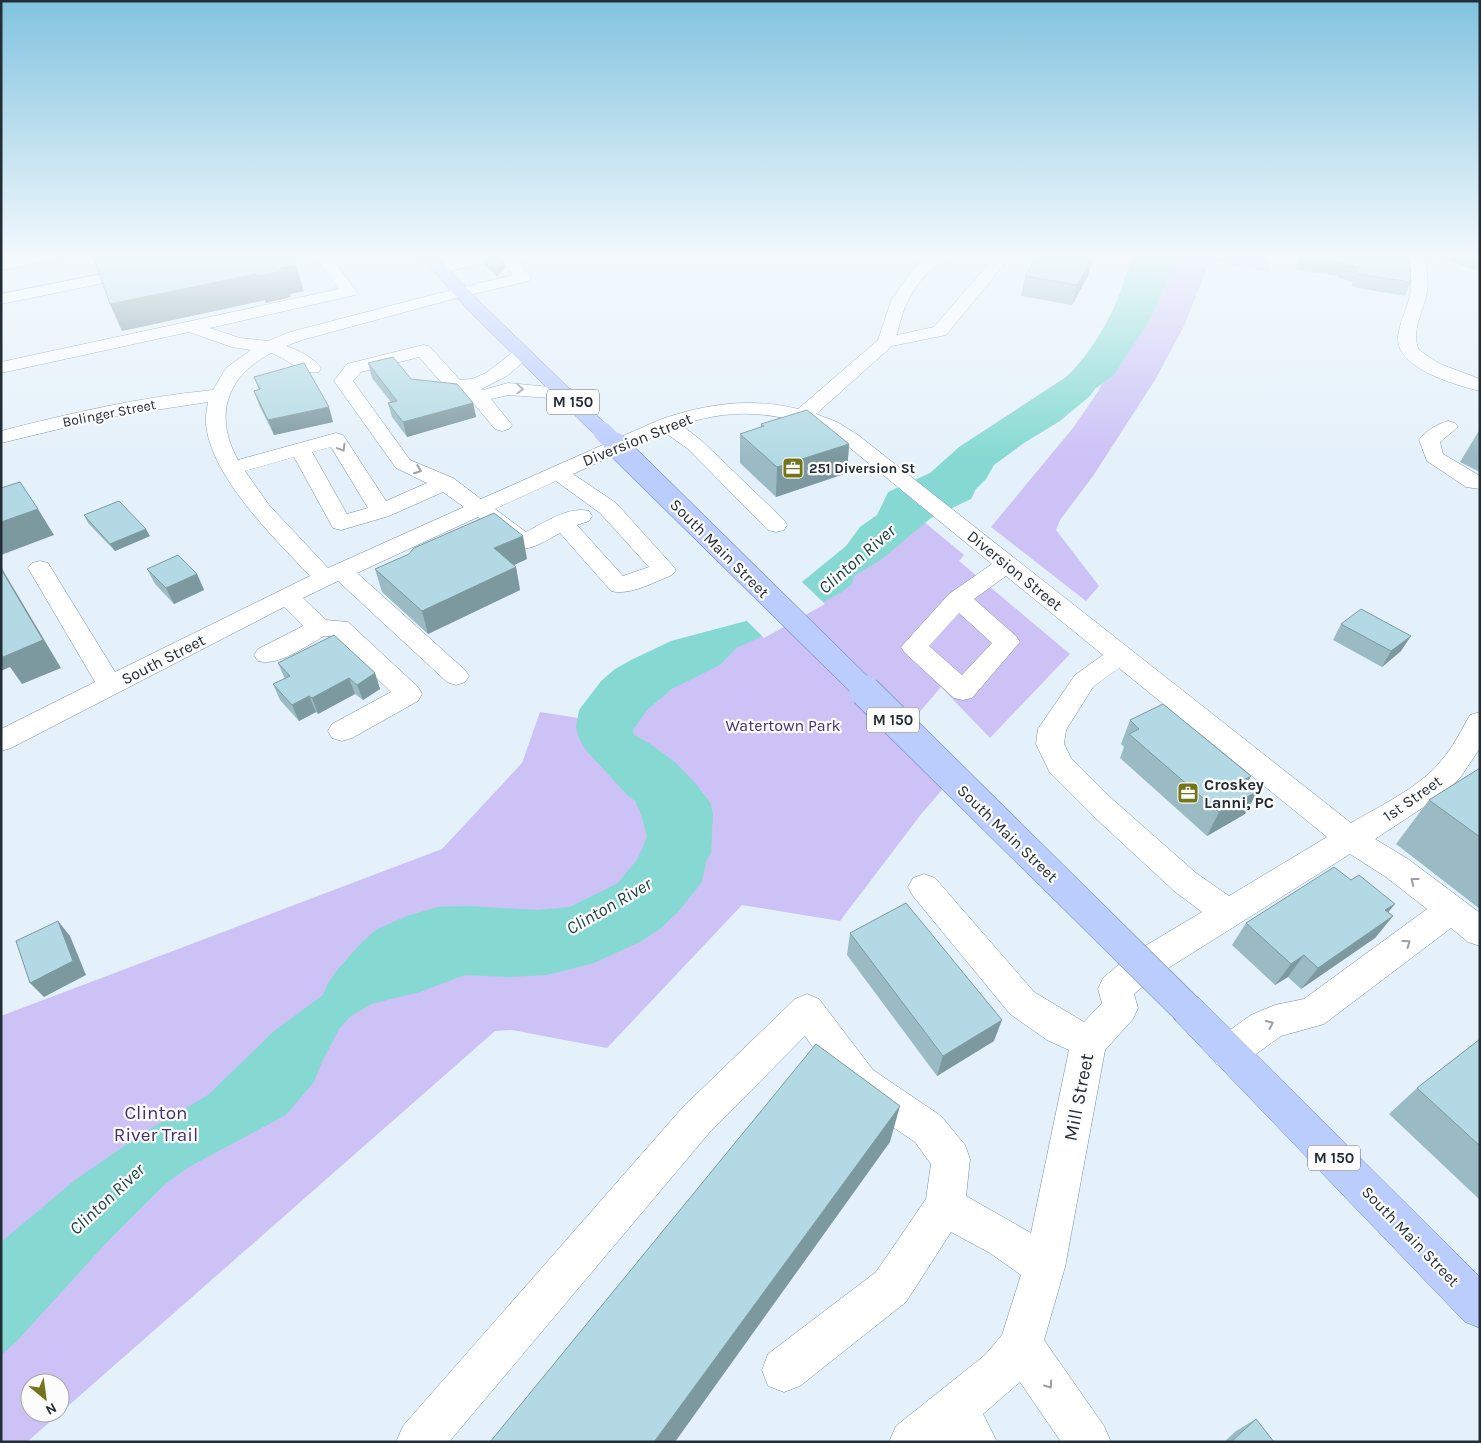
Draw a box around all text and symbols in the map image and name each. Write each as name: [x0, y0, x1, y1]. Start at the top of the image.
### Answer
one-way arrow: [517, 384, 525, 395]
road number: M 150: [547, 390, 599, 414]
street label: Bolinger Street: [61, 396, 157, 431]
street label: Diversion Street: [580, 409, 695, 470]
one-way arrow: [336, 443, 345, 452]
office icon: 251 Diversion St: [781, 456, 805, 480]
place label: 251 Diversion St: [809, 460, 916, 477]
one-way arrow: [413, 464, 422, 474]
street label: South Main Street: [666, 495, 773, 602]
water label: Clinton River: [814, 519, 901, 598]
street label: Diversion Street: [963, 526, 1066, 614]
street label: South Street: [118, 630, 208, 689]
road number: M 150: [867, 708, 919, 732]
park label: Watertown Park: [726, 716, 840, 735]
street label: 1st Street: [1379, 771, 1445, 826]
place label: Croskey Lanni, PC: [1204, 775, 1274, 812]
street label: South Main Street: [954, 781, 1062, 886]
office icon: Croskey Lanni, PC: [1176, 781, 1200, 805]
water label: Clinton River: [562, 872, 656, 939]
one-way arrow: [1411, 878, 1420, 886]
one-way arrow: [1401, 940, 1410, 948]
one-way arrow: [1264, 1021, 1273, 1031]
street label: Mill Street: [1060, 1051, 1098, 1143]
park label: Clinton River Trail: [114, 1102, 198, 1146]
road number: M 150: [1308, 1146, 1360, 1170]
water label: Clinton River: [65, 1158, 150, 1239]
street label: South Main Street: [1358, 1182, 1463, 1290]
north arrow: [20, 1373, 70, 1423]
one-way arrow: [1043, 1380, 1052, 1389]
text: N: [43, 1399, 60, 1419]

